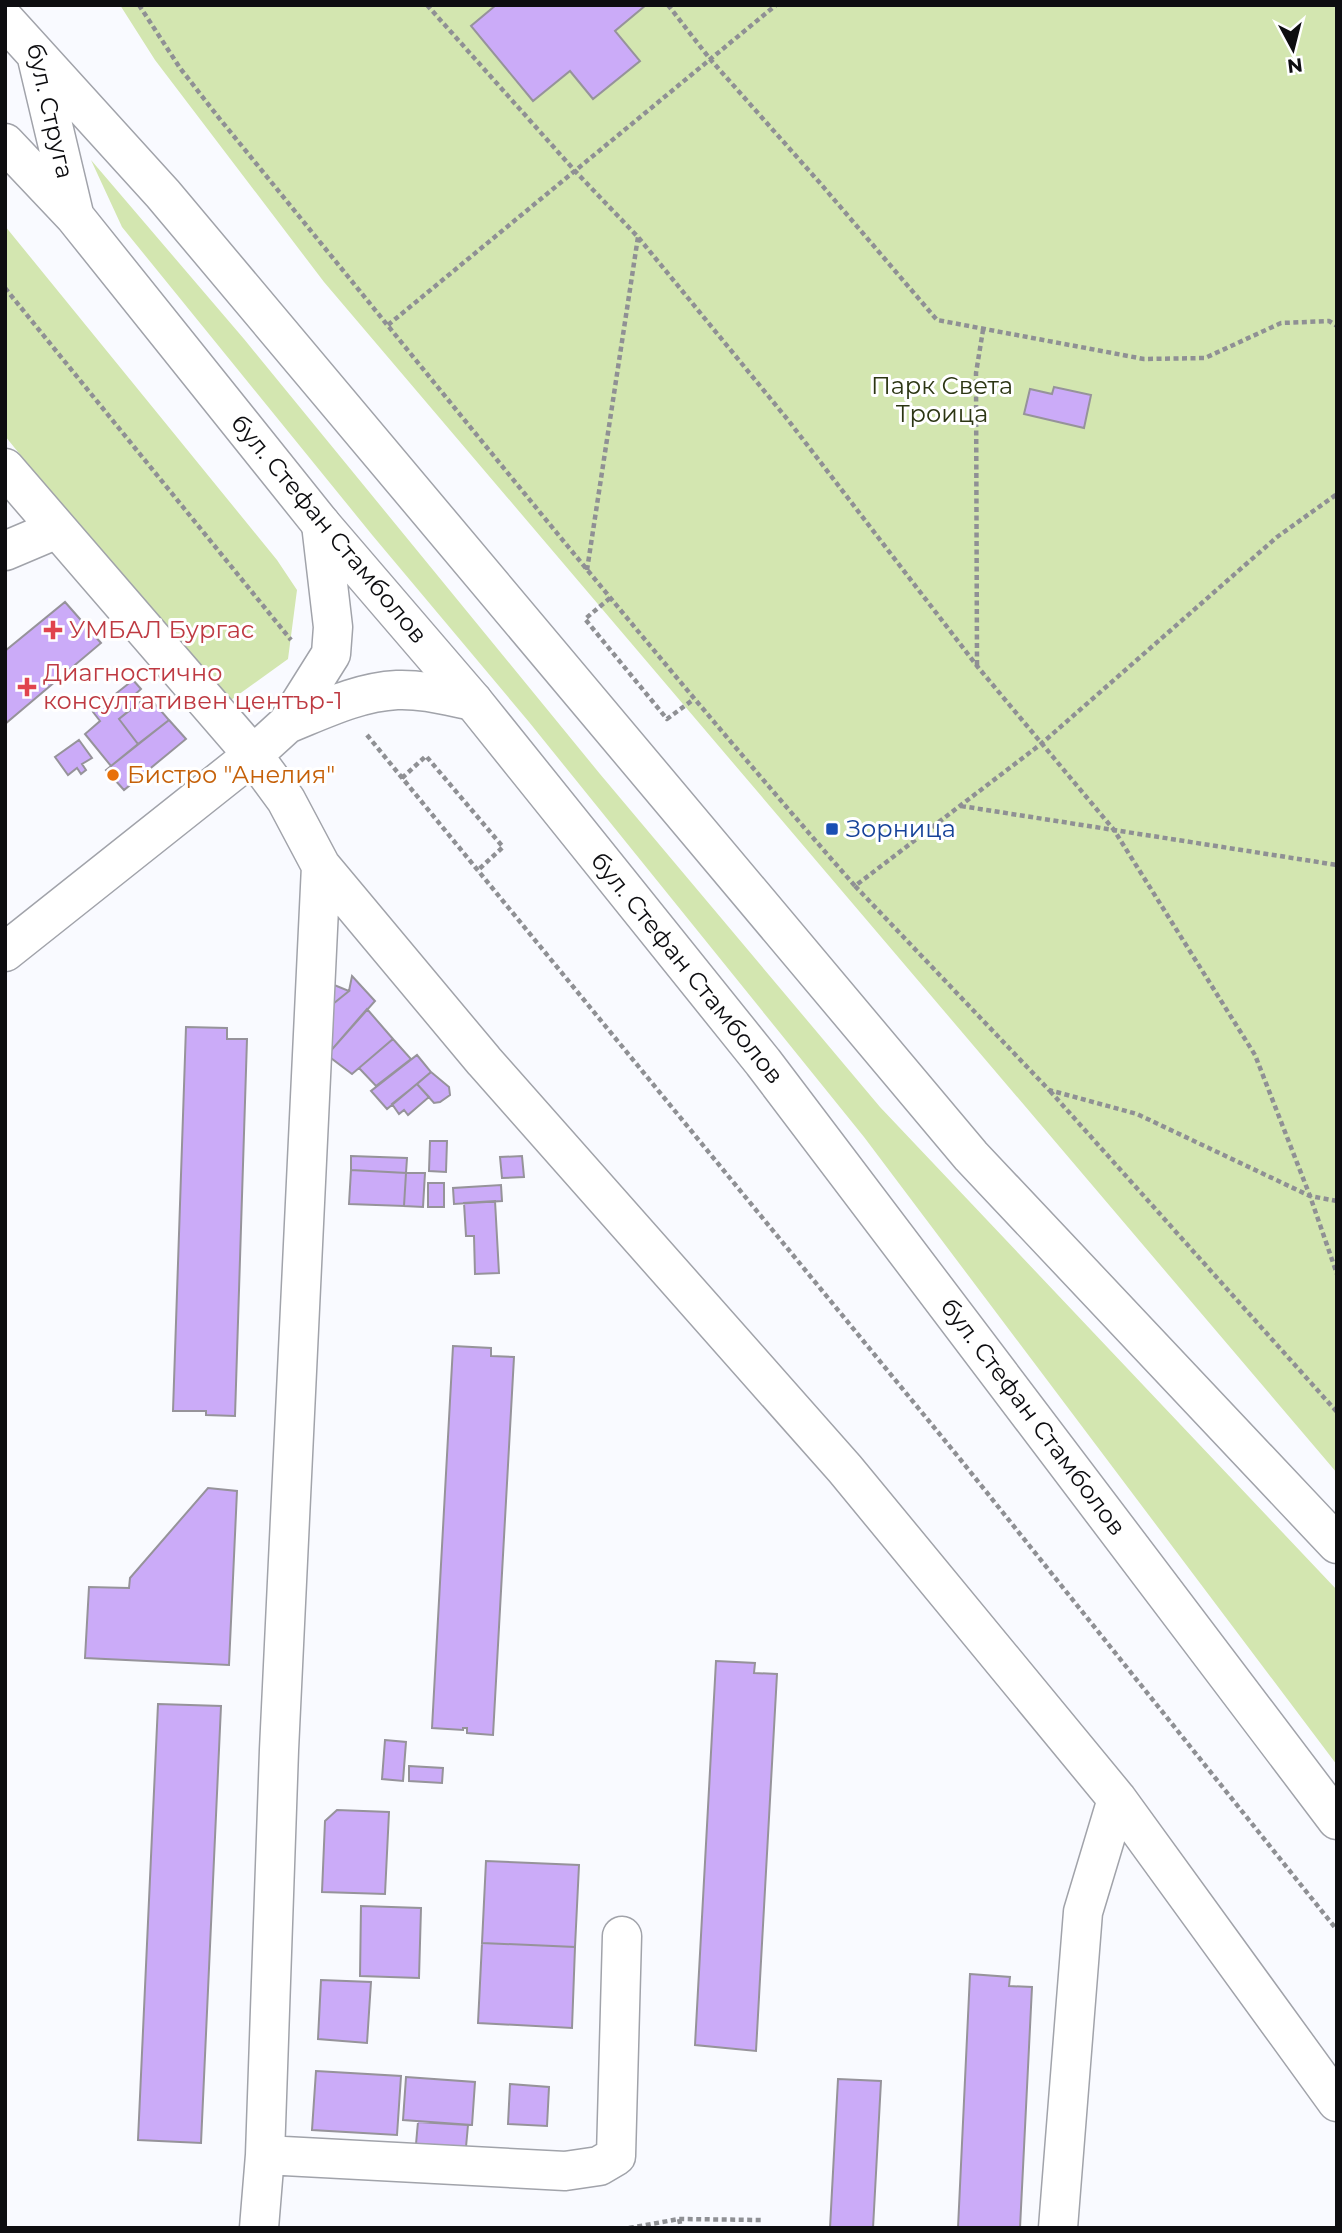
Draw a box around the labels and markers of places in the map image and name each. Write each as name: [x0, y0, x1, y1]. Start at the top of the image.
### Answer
place label: УМБАЛ Бургас: [69, 615, 254, 644]
marker: УМБАЛ Бургас: [43, 620, 63, 640]
place label: Диагностично консултативен център-1: [43, 658, 343, 715]
marker: Диагностично консултативен център-1: [17, 677, 37, 697]
place label: Бистро "Анелия": [127, 760, 335, 789]
marker: Бистро "Анелия": [105, 767, 121, 783]
place label: Зорница: [846, 814, 956, 843]
marker: Зорница: [824, 821, 840, 837]

